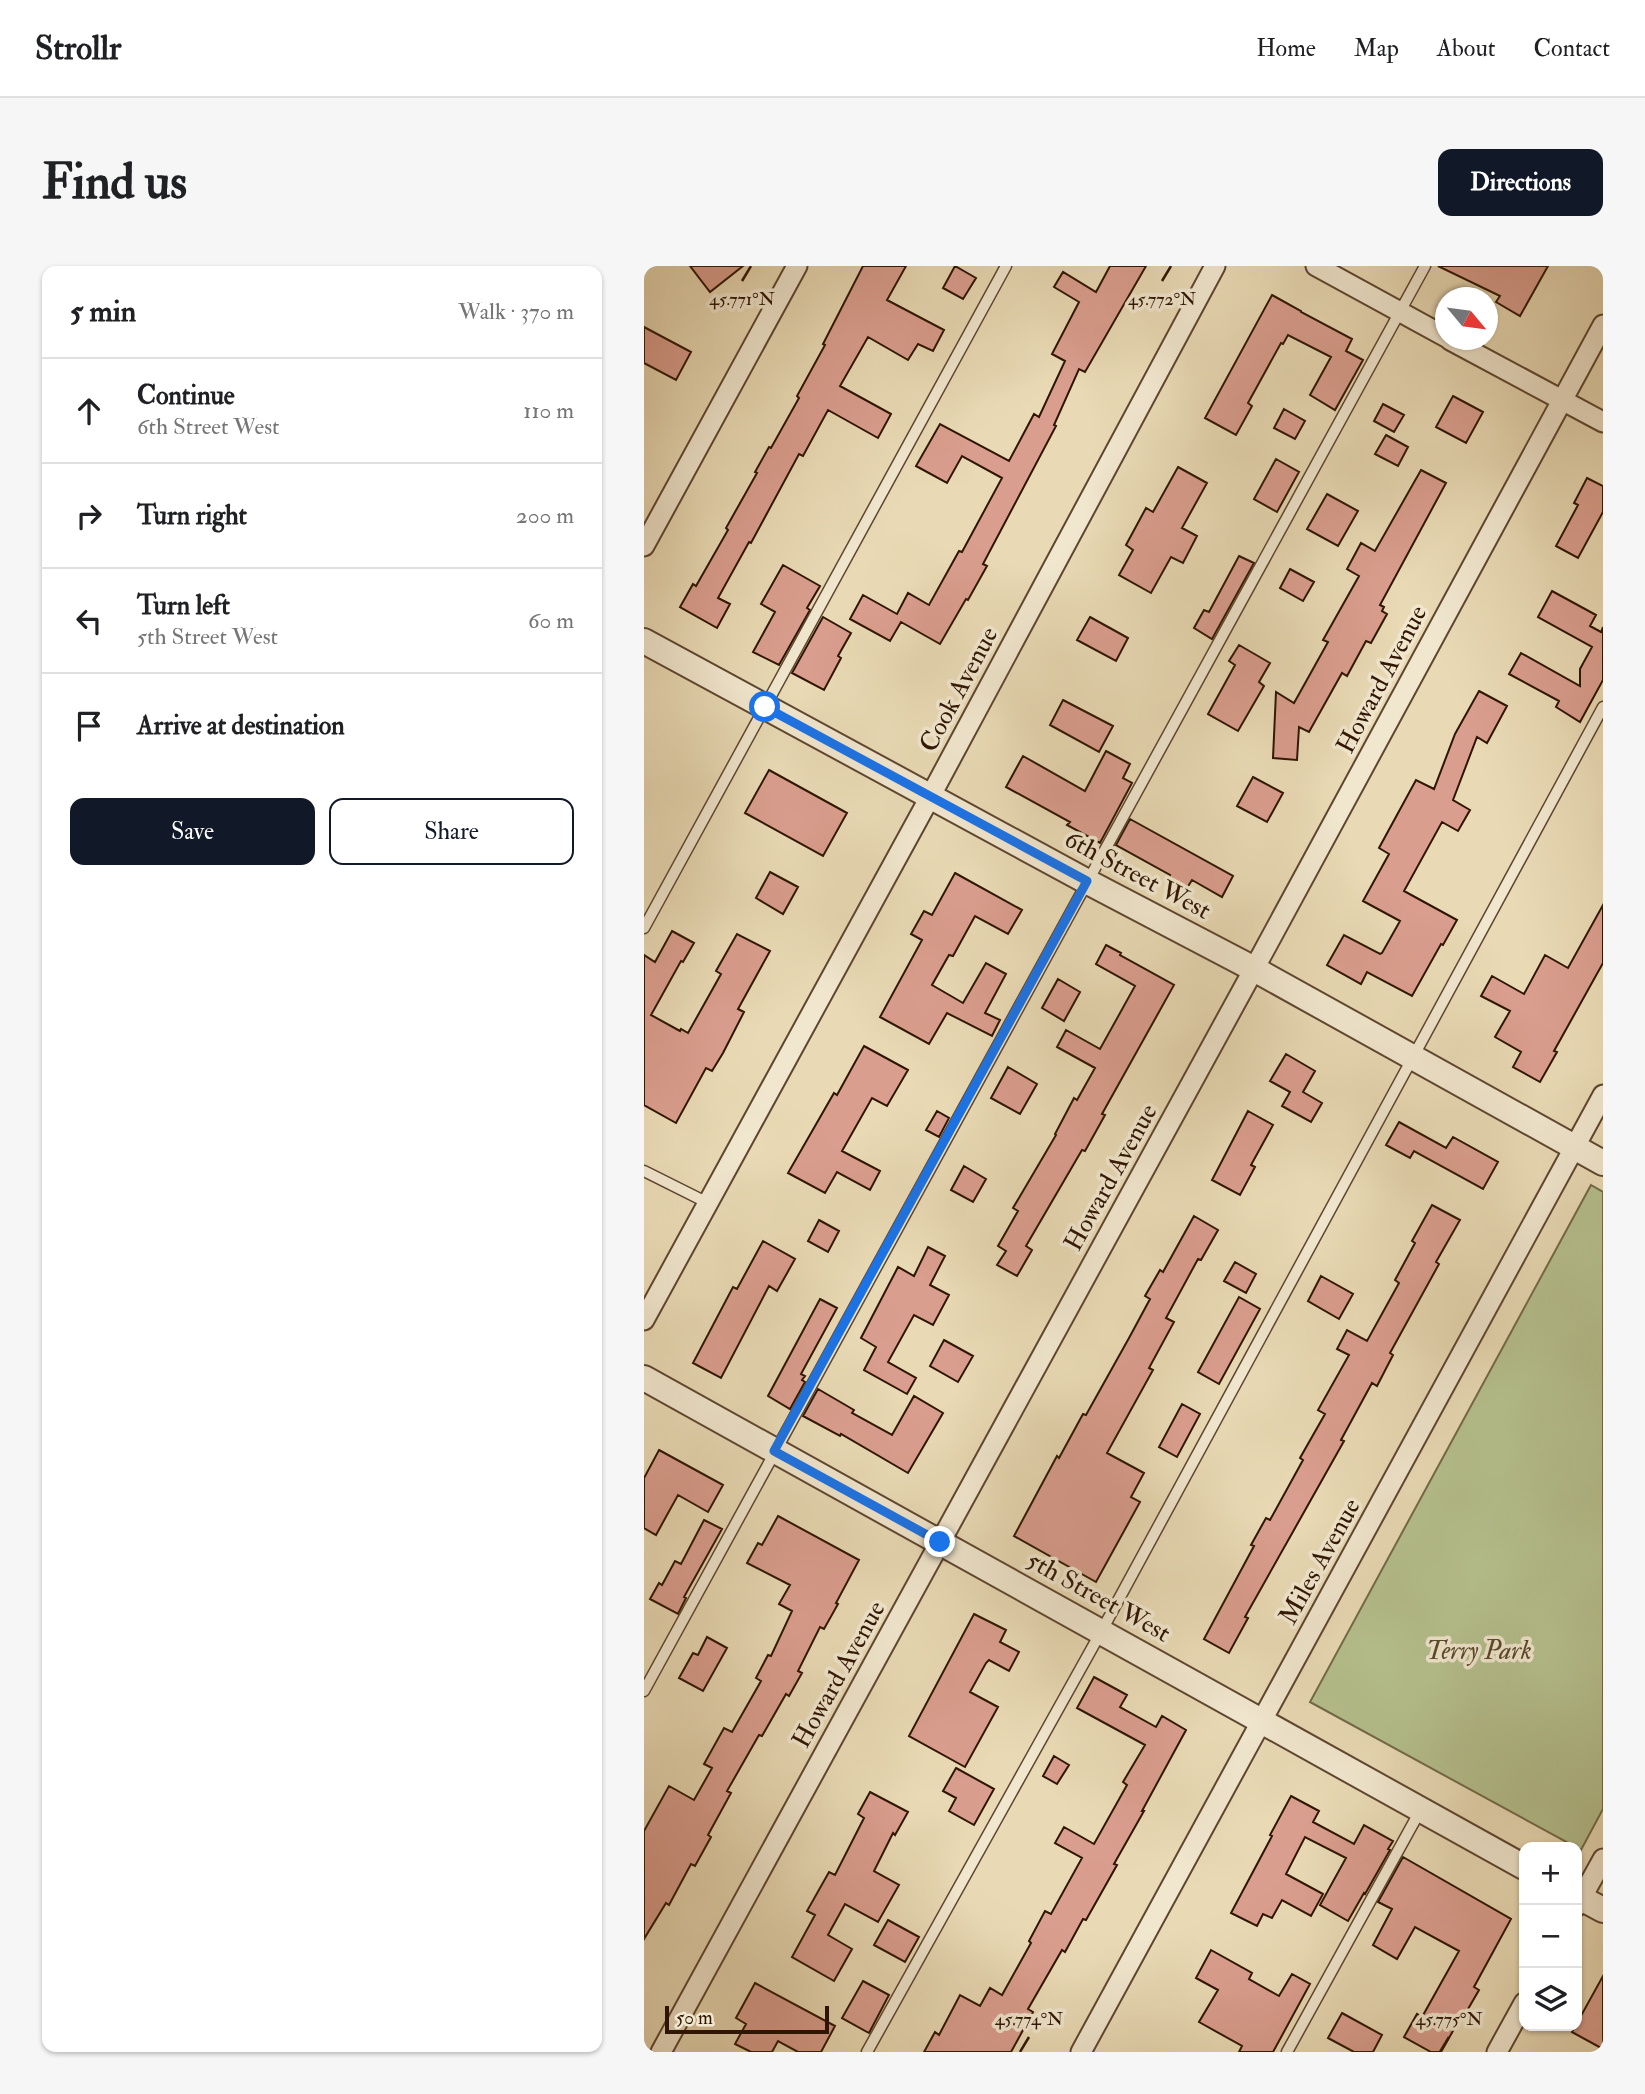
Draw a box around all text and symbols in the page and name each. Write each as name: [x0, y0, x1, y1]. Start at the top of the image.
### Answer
text: Strollr: [35, 28, 121, 69]
text: Home: [1256, 33, 1316, 64]
text: Map: [1354, 33, 1399, 64]
text: About: [1437, 33, 1496, 64]
text: Contact: [1534, 33, 1610, 64]
button: Directions: [1438, 149, 1603, 216]
text: Find us: [42, 152, 187, 213]
north arrow: [1435, 287, 1498, 350]
text: 45.771°N: [709, 288, 775, 311]
text: 45.772°N: [1128, 288, 1196, 311]
text: 5 min: [70, 293, 136, 330]
text: Walk · 370 m: [458, 297, 574, 326]
text: Continue: [137, 380, 235, 412]
icon: ahead: [70, 392, 108, 430]
text: 110 m: [523, 396, 574, 425]
text: 6th Street West: [137, 412, 280, 441]
icon: right: [70, 497, 108, 535]
text: Turn right: [137, 500, 247, 532]
text: 200 m: [516, 501, 574, 530]
text: Turn left: [137, 590, 230, 622]
street label: Howard Avenue: [1329, 600, 1434, 759]
icon: left: [70, 602, 108, 640]
text: 60 m: [528, 606, 574, 635]
street label: Cook Avenue: [913, 621, 1005, 758]
text: 5th Street West: [137, 622, 278, 651]
route start: [749, 691, 780, 722]
icon: arrive: [70, 707, 108, 745]
text: Arrive at destination: [137, 710, 345, 742]
button: Save: [70, 798, 315, 865]
button: Share: [329, 798, 574, 865]
street label: 6th Street West: [1059, 823, 1216, 927]
street label: Howard Avenue: [1057, 1098, 1164, 1257]
street label: Miles Avenue: [1272, 1493, 1368, 1630]
route end: [924, 1526, 955, 1557]
street label: 5th Street West: [1021, 1544, 1176, 1650]
street label: Howard Avenue: [785, 1595, 892, 1754]
park label: Terry Park: [1426, 1635, 1532, 1667]
map controls: [1519, 1842, 1582, 2031]
button: +: [1519, 1842, 1582, 1905]
button: −: [1519, 1905, 1582, 1968]
button: layers: [1519, 1968, 1582, 2031]
scale bar: [665, 2003, 830, 2035]
text: 50 m: [676, 2006, 713, 2030]
text: 45.774°N: [995, 2008, 1063, 2031]
text: 45.775°N: [1416, 2008, 1483, 2031]

